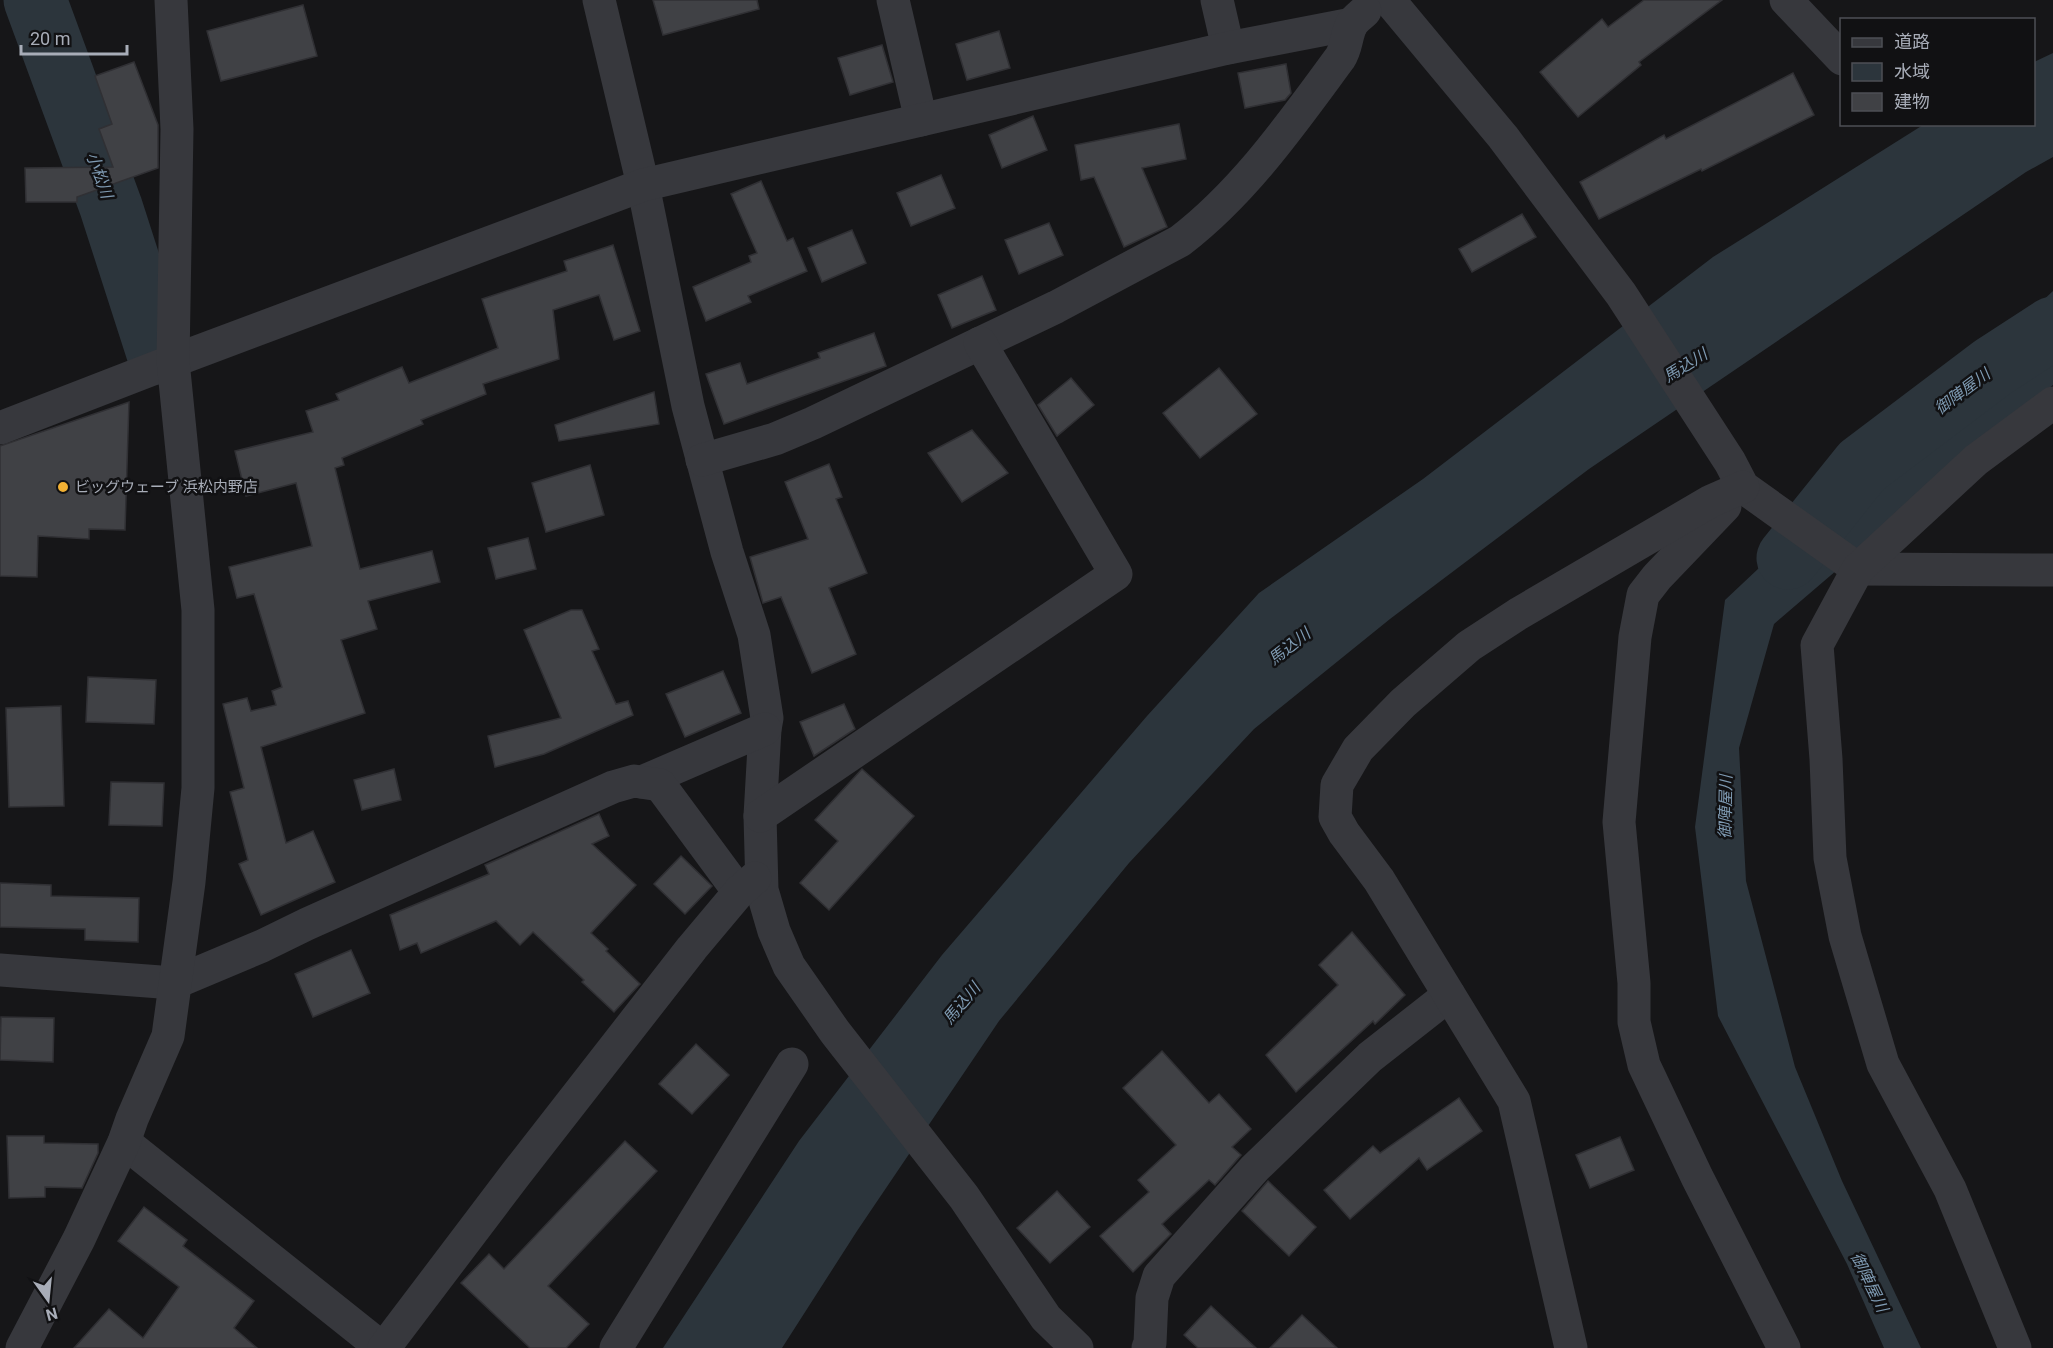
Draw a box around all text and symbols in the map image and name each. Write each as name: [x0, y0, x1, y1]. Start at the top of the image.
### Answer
scale bar: [21, 18, 128, 56]
legend: [1840, 18, 2035, 126]
text: 20 m: [30, 28, 70, 49]
text: 道路: [1894, 31, 1930, 52]
text: 水域: [1894, 61, 1930, 82]
text: 建物: [1894, 91, 1930, 112]
water label: 小松川: [82, 149, 117, 203]
water label: 馬込川: [1660, 344, 1712, 386]
water label: 御陣屋川: [1931, 363, 1995, 418]
place label: ビッグウェーブ 浜松内野店: [75, 478, 258, 496]
marker: ビッグウェーブ 浜松内野店: [56, 480, 70, 494]
water label: 馬込川: [1265, 623, 1316, 669]
water label: 御陣屋川: [1715, 773, 1736, 839]
water label: 馬込川: [939, 977, 985, 1028]
water label: 御陣屋川: [1847, 1249, 1893, 1317]
north arrow: [18, 1270, 78, 1330]
text: N: [44, 1303, 60, 1325]

